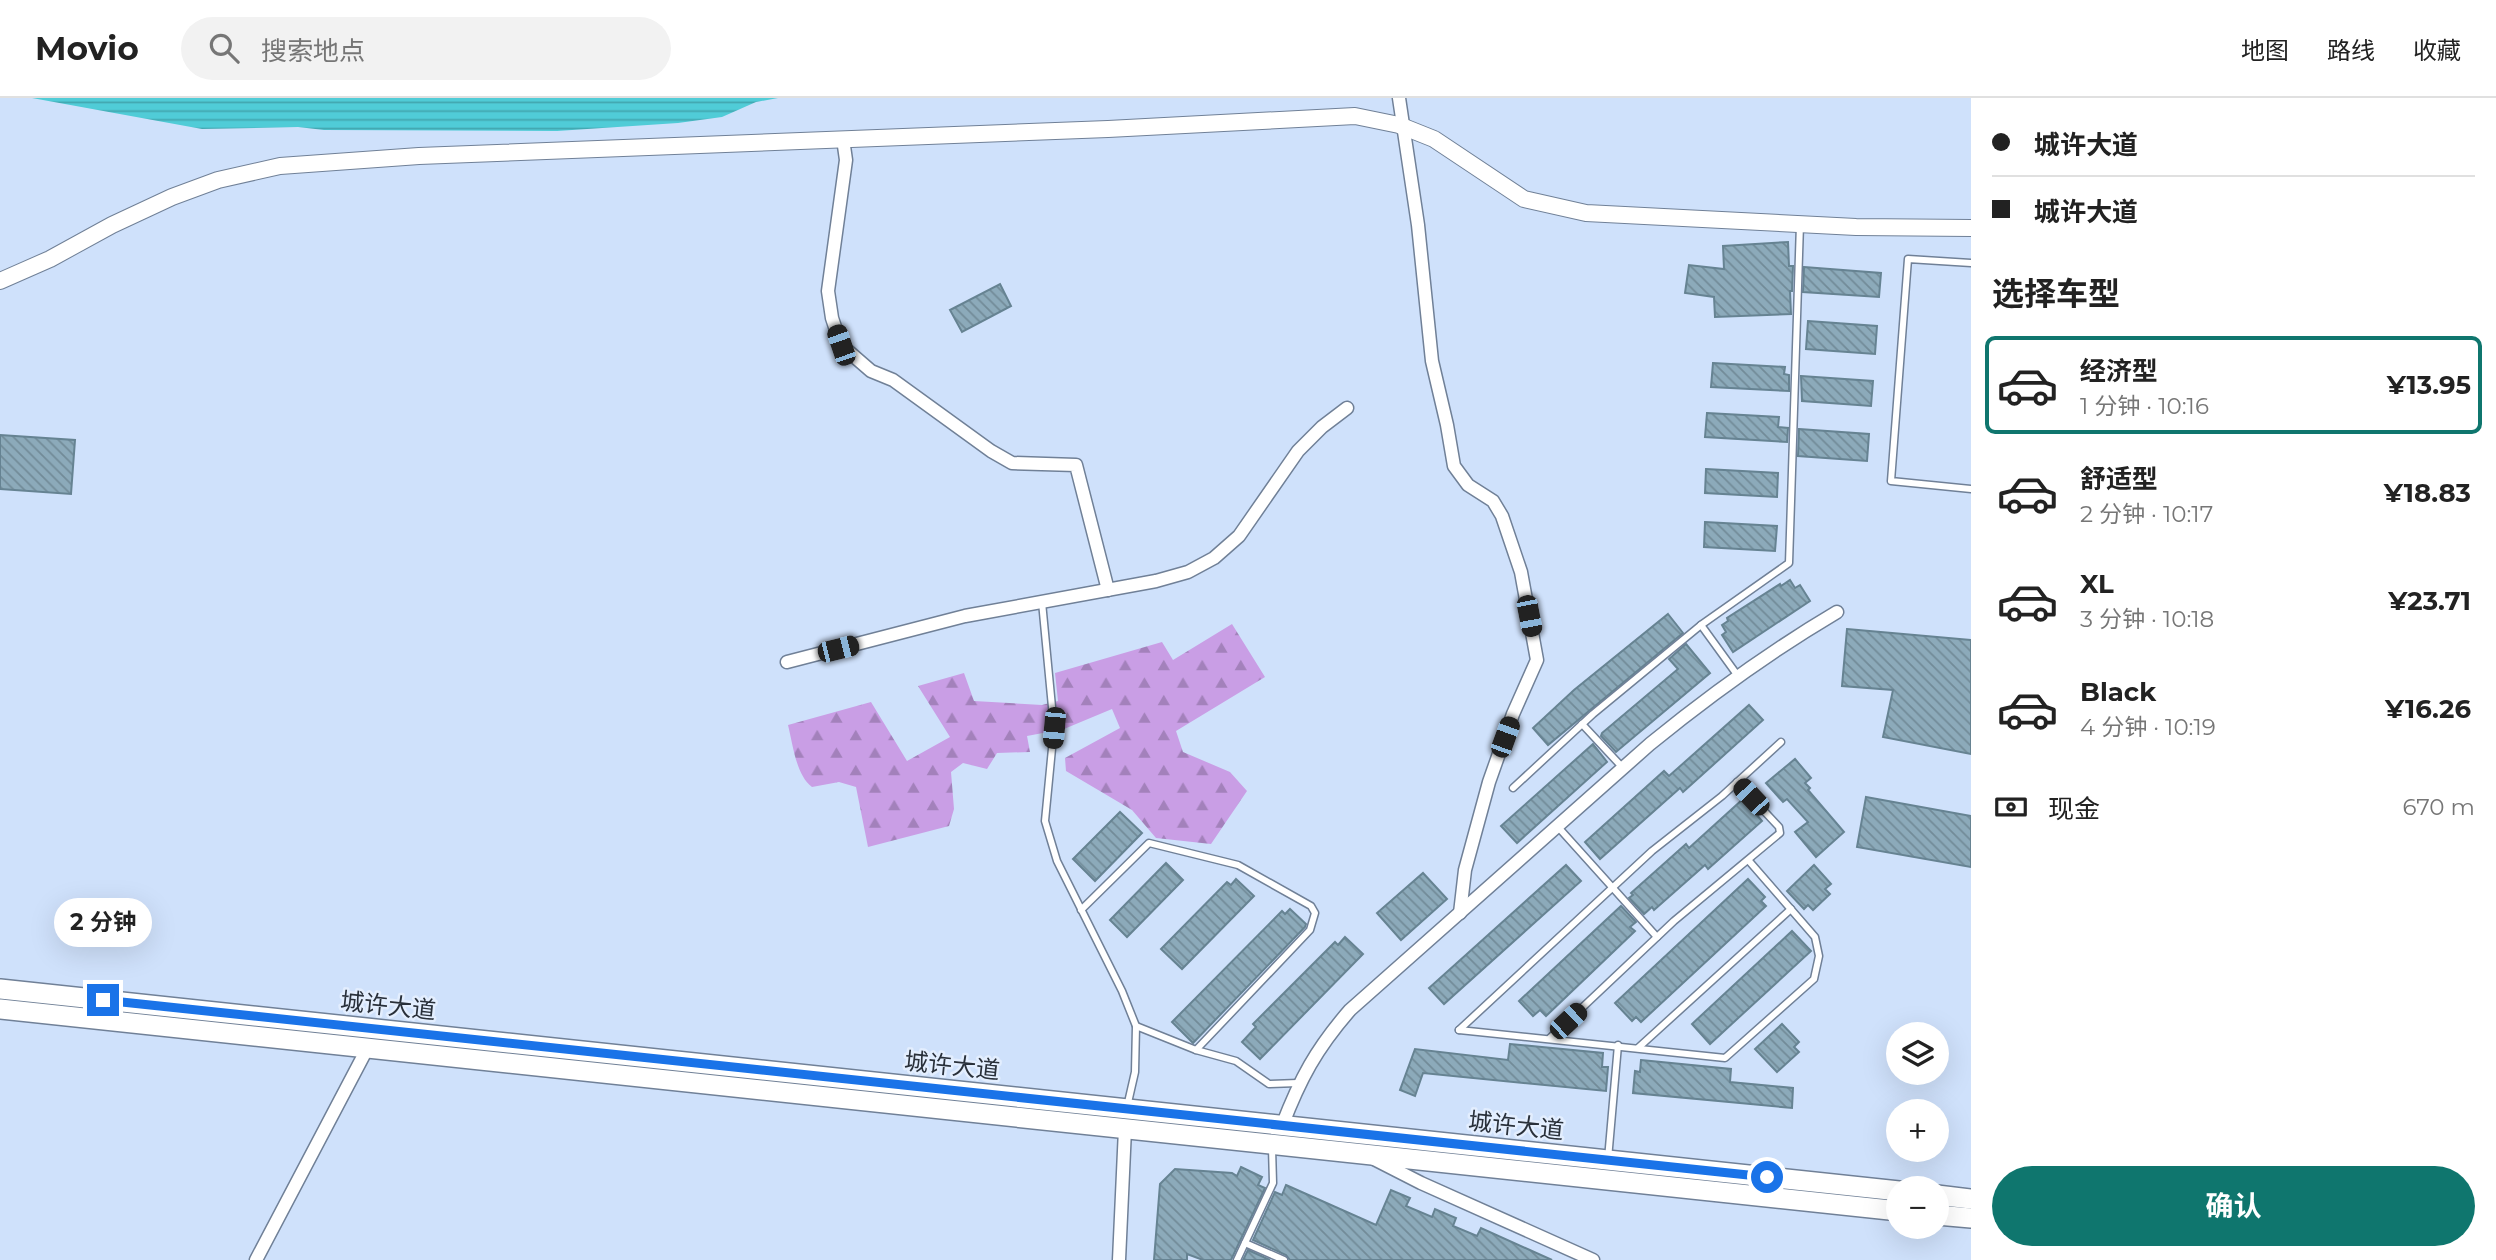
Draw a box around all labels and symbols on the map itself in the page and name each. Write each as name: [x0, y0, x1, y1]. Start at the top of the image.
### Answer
car: [825, 322, 858, 368]
car: [1515, 593, 1544, 639]
car: [816, 634, 861, 664]
car: [1042, 706, 1067, 750]
car: [1488, 714, 1523, 760]
car: [1729, 774, 1774, 820]
callout: 2 分钟: [54, 898, 152, 948]
route end: [87, 984, 119, 1016]
street label: 城许大道: [339, 986, 437, 1025]
car: [1546, 999, 1591, 1043]
street label: 城许大道: [903, 1046, 1001, 1085]
street label: 城许大道: [1467, 1106, 1565, 1145]
route start: [1751, 1161, 1783, 1193]

